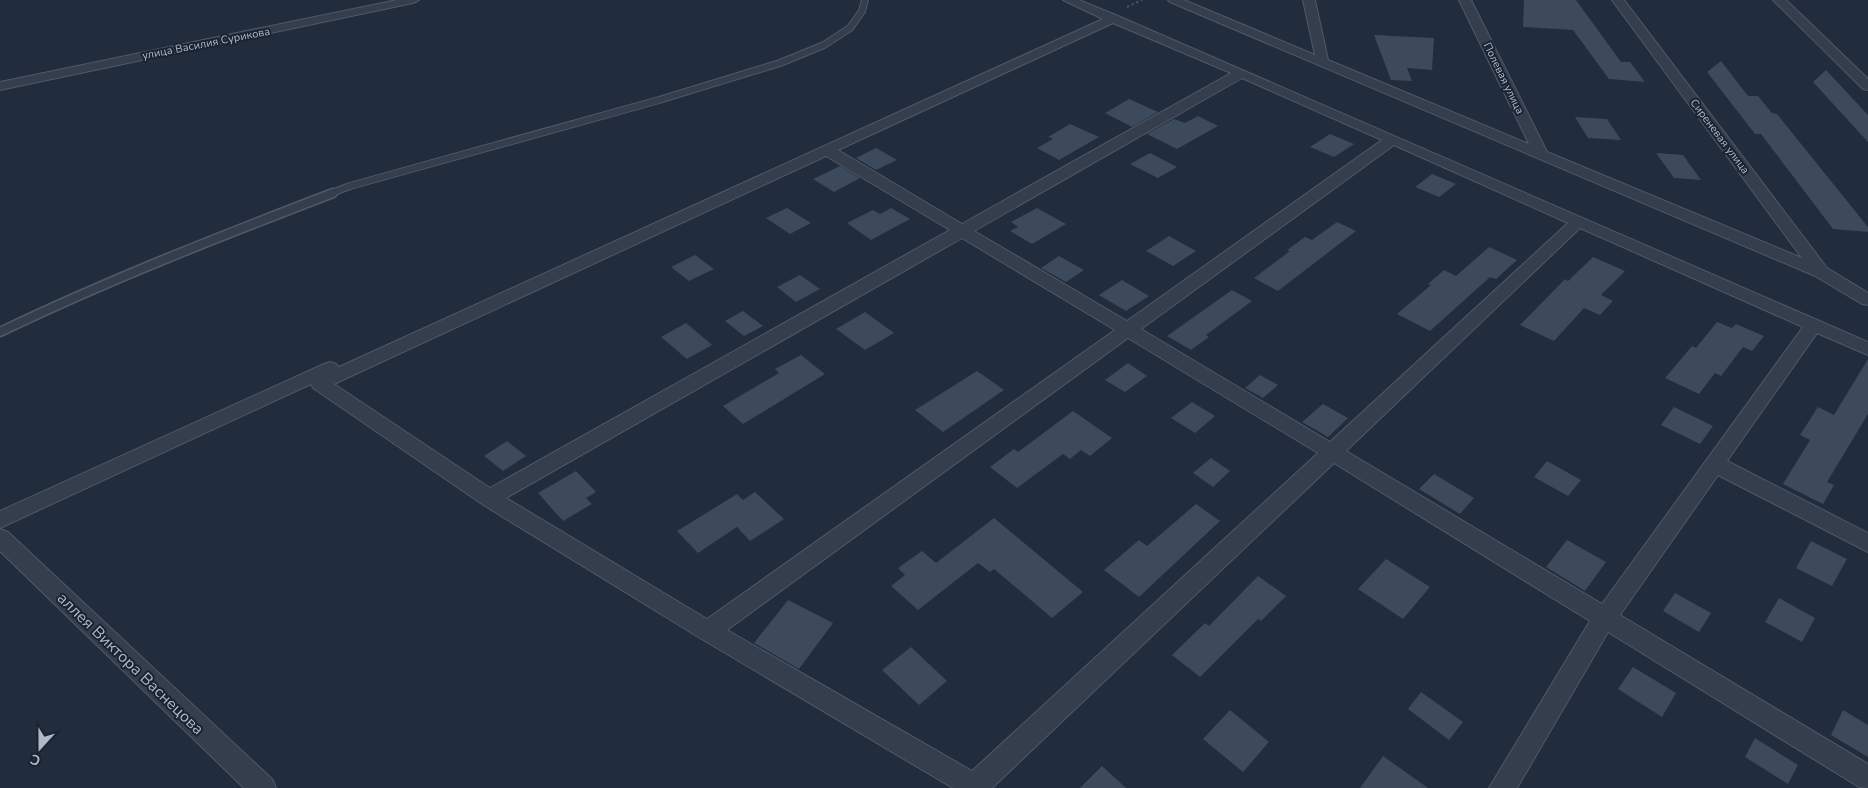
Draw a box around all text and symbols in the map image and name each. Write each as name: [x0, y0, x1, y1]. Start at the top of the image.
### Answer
street label: улица Василия Сурикова: [141, 24, 271, 63]
street label: Полевая улица: [1480, 40, 1527, 117]
street label: Сиреневая улица: [1686, 96, 1753, 177]
street label: аллея Виктора Васнецова: [52, 588, 209, 740]
north arrow: [15, 723, 65, 773]
text: С: [27, 749, 43, 770]

